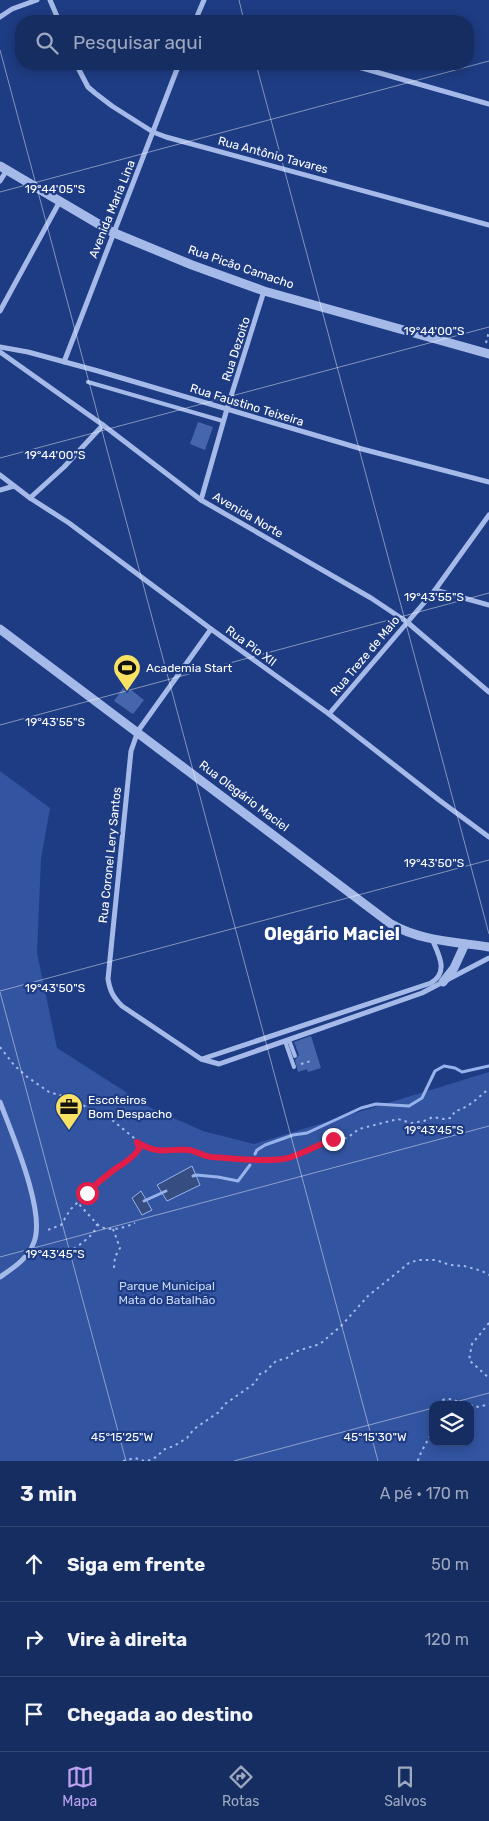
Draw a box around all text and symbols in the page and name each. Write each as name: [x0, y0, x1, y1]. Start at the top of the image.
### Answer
search box: [15, 15, 474, 70]
icon: search: [33, 29, 61, 57]
text: Pesquisar aqui: [73, 31, 202, 54]
street label: Rua Antônio Tavares: [216, 134, 330, 176]
street label: Avenida Maria Lina: [86, 158, 138, 260]
text: 19°44'05"S: [25, 182, 85, 196]
street label: Rua Picão Camacho: [186, 242, 296, 292]
street label: Rua Dezoito: [219, 315, 253, 383]
text: 19°44'00"S: [404, 324, 464, 338]
street label: Rua Faustino Teixeira: [188, 381, 306, 429]
text: 19°44'00"S: [25, 448, 85, 462]
street label: Avenida Norte: [210, 489, 286, 541]
text: 19°43'55"S: [404, 590, 464, 604]
street label: Rua Treze de Maio: [328, 613, 403, 699]
street label: Rua Pio XII: [223, 623, 279, 669]
sports icon: Academia Start: [112, 653, 142, 692]
place label: Academia Start: [146, 661, 233, 675]
text: 19°43'55"S: [25, 715, 85, 729]
street label: Rua Olegário Maciel: [196, 758, 292, 834]
street label: Rua Coronel Lery Santos: [96, 786, 124, 924]
text: 19°43'50"S: [404, 856, 464, 870]
district label: Olegário Maciel: [264, 923, 400, 945]
text: 19°43'50"S: [25, 981, 85, 995]
office icon: Escoteiros Bom Despacho: [54, 1092, 84, 1131]
place label: Escoteiros Bom Despacho: [88, 1093, 172, 1121]
text: 19°43'45"S: [404, 1123, 464, 1137]
route end: [322, 1128, 345, 1151]
route start: [76, 1182, 99, 1205]
text: 19°43'45"S: [25, 1247, 85, 1261]
park label: Parque Municipal Mata do Batalhão: [119, 1279, 216, 1307]
map controls: [429, 1401, 474, 1446]
button: layers: [429, 1401, 474, 1446]
text: 45°15'25"W: [91, 1430, 154, 1444]
text: 45°15'30"W: [343, 1430, 407, 1444]
text: 3 min: [20, 1481, 77, 1506]
text: A pé · 170 m: [380, 1484, 469, 1503]
icon: ahead: [20, 1550, 48, 1578]
text: Siga em frente: [67, 1553, 205, 1576]
text: 50 m: [431, 1555, 469, 1574]
icon: right: [20, 1625, 48, 1653]
text: Vire à direita: [67, 1628, 187, 1651]
text: 120 m: [424, 1630, 469, 1649]
icon: arrive: [20, 1700, 48, 1728]
text: Chegada ao destino: [67, 1703, 253, 1726]
tab: Mapa: [62, 1763, 97, 1810]
tab: Rotas: [222, 1763, 259, 1810]
tab: Salvos: [384, 1763, 427, 1810]

